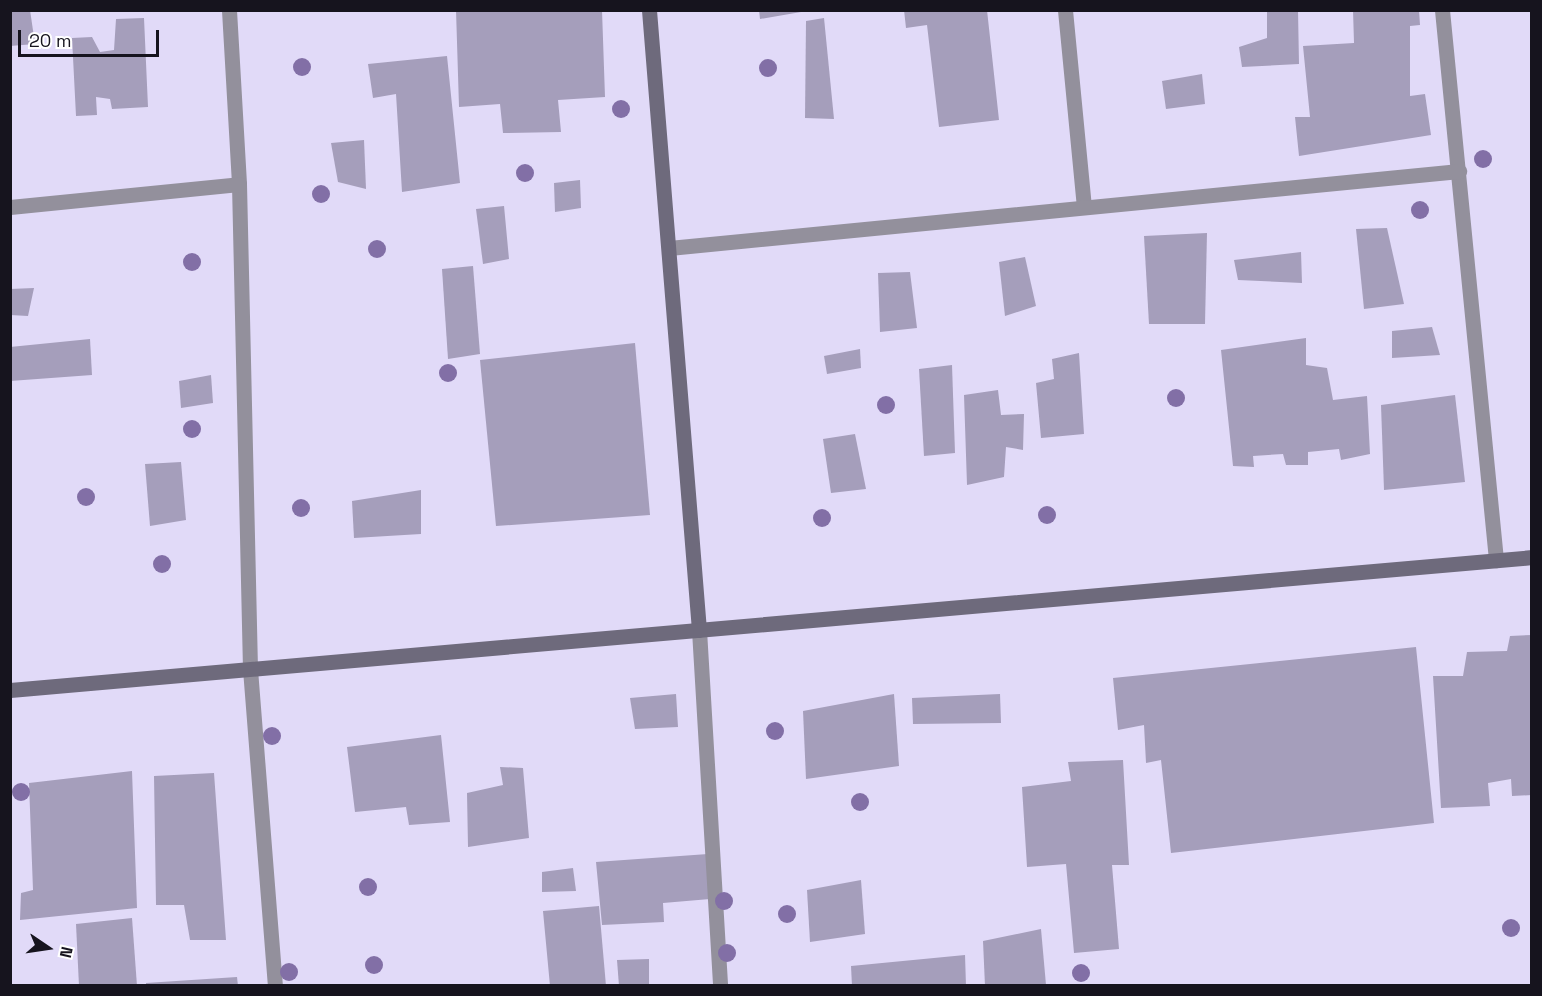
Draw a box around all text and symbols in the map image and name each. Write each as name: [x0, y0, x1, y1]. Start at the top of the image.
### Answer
scale bar: [21, 18, 162, 56]
text: 20 m: [29, 29, 72, 52]
north arrow: [18, 918, 78, 978]
text: N: [55, 945, 77, 960]

